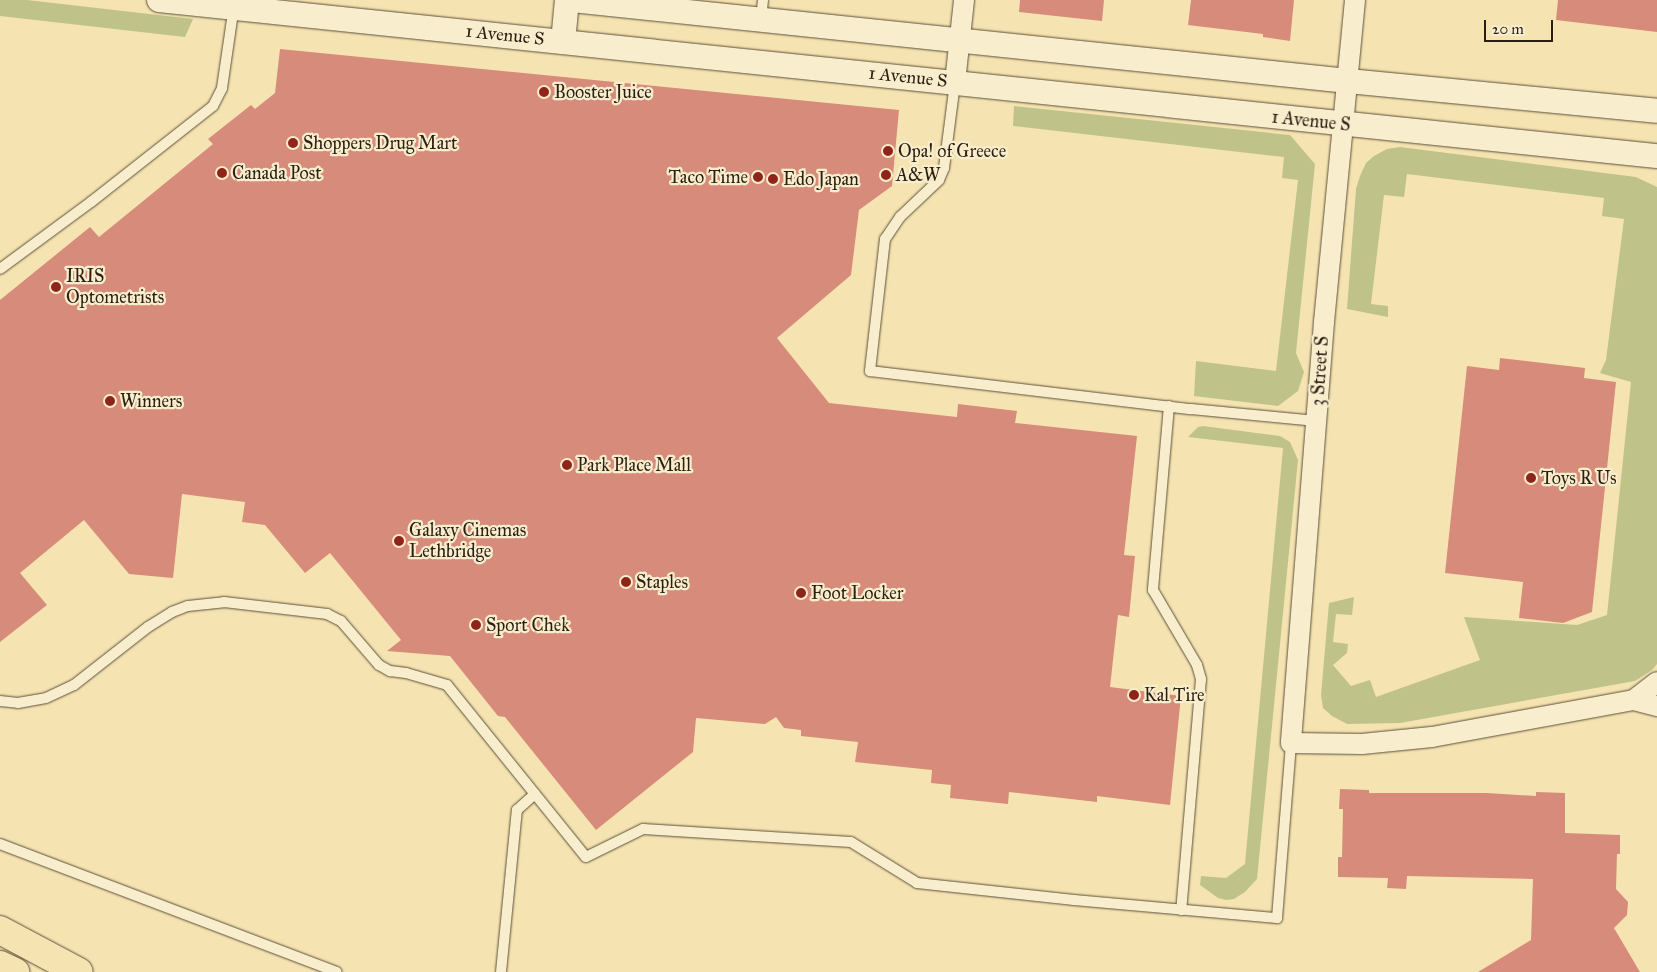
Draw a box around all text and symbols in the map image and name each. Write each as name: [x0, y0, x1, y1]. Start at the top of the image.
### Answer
scale bar: [1487, 10, 1556, 42]
street label: 1 Avenue S: [464, 20, 546, 50]
text: 20 m: [1492, 20, 1524, 38]
street label: 1 Avenue S: [867, 62, 949, 92]
place label: Booster Juice: [554, 81, 652, 103]
marker: Booster Juice: [538, 86, 550, 98]
street label: 1 Avenue S: [1270, 106, 1352, 136]
place label: Shoppers Drug Mart: [303, 132, 457, 154]
marker: Shoppers Drug Mart: [287, 137, 299, 149]
place label: Opa! of Greece: [898, 140, 1006, 162]
marker: Opa! of Greece: [882, 145, 894, 157]
place label: Canada Post: [232, 162, 322, 184]
place label: A&W: [896, 164, 940, 186]
place label: Taco Time: [669, 166, 748, 188]
marker: Canada Post: [216, 167, 228, 179]
place label: Edo Japan: [783, 168, 859, 190]
marker: A&W: [880, 169, 892, 181]
marker: Taco Time: [752, 171, 764, 183]
marker: Edo Japan: [767, 173, 779, 185]
place label: IRIS Optometrists: [66, 266, 164, 308]
marker: IRIS Optometrists: [50, 281, 62, 293]
street label: 3 Street S: [1307, 335, 1333, 407]
place label: Winners: [120, 390, 182, 412]
marker: Winners: [104, 395, 116, 407]
place label: Park Place Mall: [577, 454, 691, 476]
marker: Park Place Mall: [561, 459, 573, 471]
place label: Toys R Us: [1541, 467, 1617, 489]
marker: Toys R Us: [1525, 472, 1537, 484]
place label: Galaxy Cinemas Lethbridge: [409, 520, 526, 562]
marker: Galaxy Cinemas Lethbridge: [393, 535, 405, 547]
place label: Staples: [636, 571, 688, 593]
marker: Staples: [620, 576, 632, 588]
place label: Foot Locker: [811, 582, 904, 604]
marker: Foot Locker: [795, 587, 807, 599]
place label: Sport Chek: [486, 614, 570, 636]
marker: Sport Chek: [470, 619, 482, 631]
place label: Kal Tire: [1144, 684, 1205, 706]
marker: Kal Tire: [1128, 689, 1140, 701]

